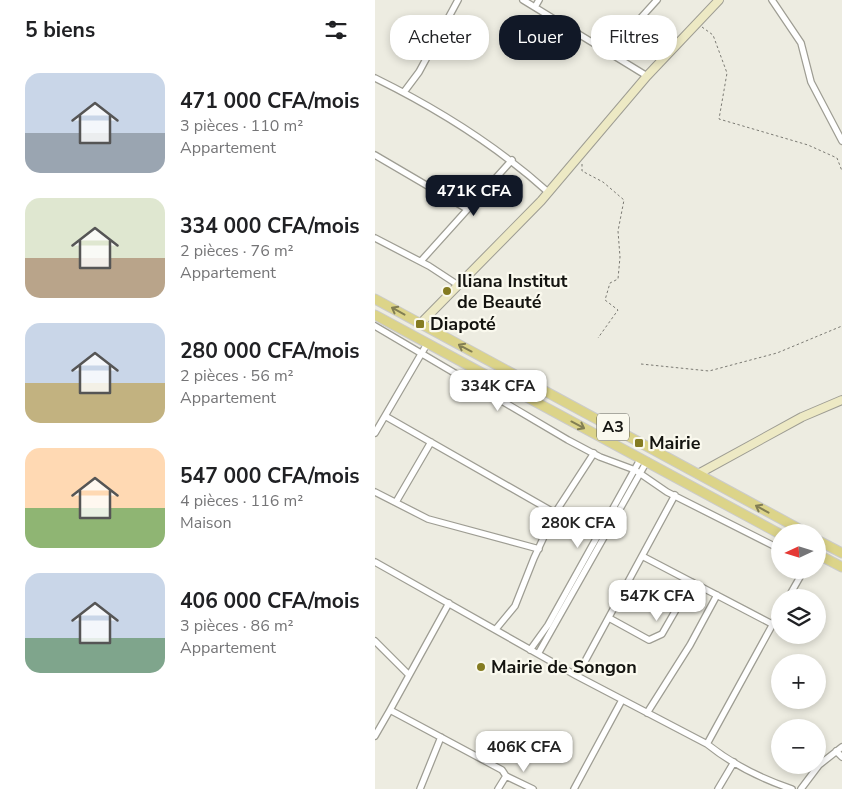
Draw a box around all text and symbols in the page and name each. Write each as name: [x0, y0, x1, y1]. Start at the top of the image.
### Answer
chip: Acheter: [390, 15, 489, 60]
chip: Louer: [499, 15, 581, 60]
chip: Filtres: [591, 15, 677, 60]
text: 5 biens: [25, 16, 95, 44]
icon: filters: [322, 16, 350, 44]
text: 471 000 CFA/mois: [180, 87, 360, 115]
icon: home: [65, 93, 125, 153]
text: 3 pièces · 110 m²: [180, 115, 303, 137]
text: Appartement: [180, 137, 276, 159]
pin: 471K CFA: [422, 174, 526, 217]
text: 471K CFA: [437, 180, 511, 202]
text: 334 000 CFA/mois: [180, 212, 360, 240]
icon: home: [65, 218, 125, 278]
text: 2 pièces · 76 m²: [180, 240, 294, 262]
text: Appartement: [180, 262, 276, 284]
place label: Iliana Institut de Beauté: [457, 269, 568, 314]
marker: Iliana Institut de Beauté: [441, 285, 453, 297]
one-way arrow: [391, 306, 405, 316]
place label: Diapoté: [430, 312, 496, 336]
marker: Diapoté: [414, 318, 426, 330]
text: 280 000 CFA/mois: [180, 337, 360, 365]
icon: home: [65, 343, 125, 403]
one-way arrow: [458, 343, 473, 353]
text: 2 pièces · 56 m²: [180, 365, 294, 387]
pin: 334K CFA: [446, 370, 550, 412]
text: 334K CFA: [461, 375, 535, 397]
text: Appartement: [180, 387, 276, 409]
road number: A3: [597, 414, 629, 441]
one-way arrow: [570, 420, 585, 430]
place label: Mairie: [649, 431, 701, 455]
marker: Mairie: [633, 437, 645, 449]
text: 547 000 CFA/mois: [180, 462, 360, 490]
icon: home: [65, 468, 125, 528]
text: 4 pièces · 116 m²: [180, 490, 303, 512]
one-way arrow: [755, 504, 770, 513]
pin: 280K CFA: [526, 506, 630, 549]
text: Maison: [180, 512, 232, 534]
text: 280K CFA: [541, 512, 615, 534]
north arrow: [771, 524, 826, 579]
map controls: [771, 524, 826, 774]
pin: 547K CFA: [605, 580, 709, 622]
text: 547K CFA: [620, 585, 694, 607]
text: 406 000 CFA/mois: [180, 587, 360, 615]
button: layers: [771, 589, 826, 644]
icon: home: [65, 593, 125, 653]
text: 3 pièces · 86 m²: [180, 615, 294, 637]
text: Appartement: [180, 637, 276, 659]
button: +: [771, 654, 826, 709]
place label: Mairie de Songon: [491, 655, 637, 679]
marker: Mairie de Songon: [475, 661, 487, 673]
button: −: [771, 719, 826, 774]
pin: 406K CFA: [472, 730, 576, 773]
text: 406K CFA: [487, 736, 561, 758]

